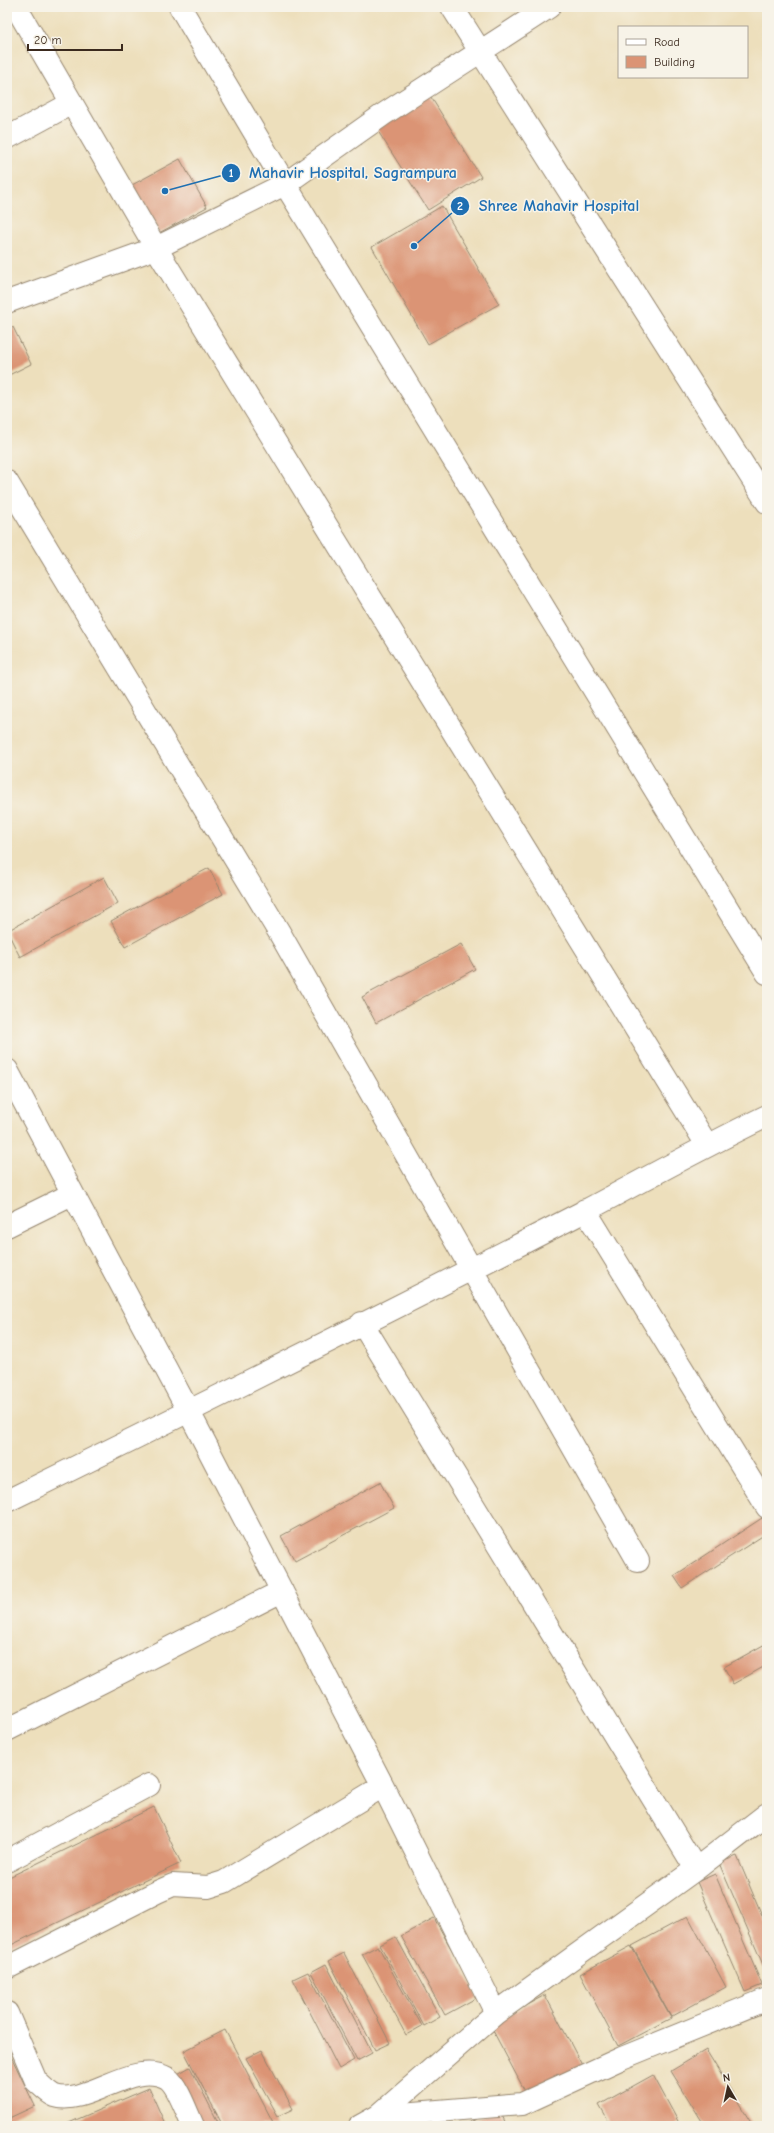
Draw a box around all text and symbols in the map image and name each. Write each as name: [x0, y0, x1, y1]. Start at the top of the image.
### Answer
scale bar: [28, 26, 122, 52]
legend: [618, 26, 748, 78]
text: 20 m: [34, 33, 62, 47]
text: Road: [654, 35, 680, 49]
text: Building: [654, 55, 695, 69]
callout: Mahavir Hospital, Sagrampura: [221, 159, 465, 187]
text: Mahavir Hospital, Sagrampura: [249, 164, 457, 182]
text: 1: [229, 166, 234, 180]
callout: Shree Mahavir Hospital: [450, 192, 647, 220]
text: Shree Mahavir Hospital: [479, 197, 639, 215]
text: 2: [457, 199, 463, 213]
north arrow: [708, 2067, 748, 2107]
text: N: [722, 2071, 731, 2085]

